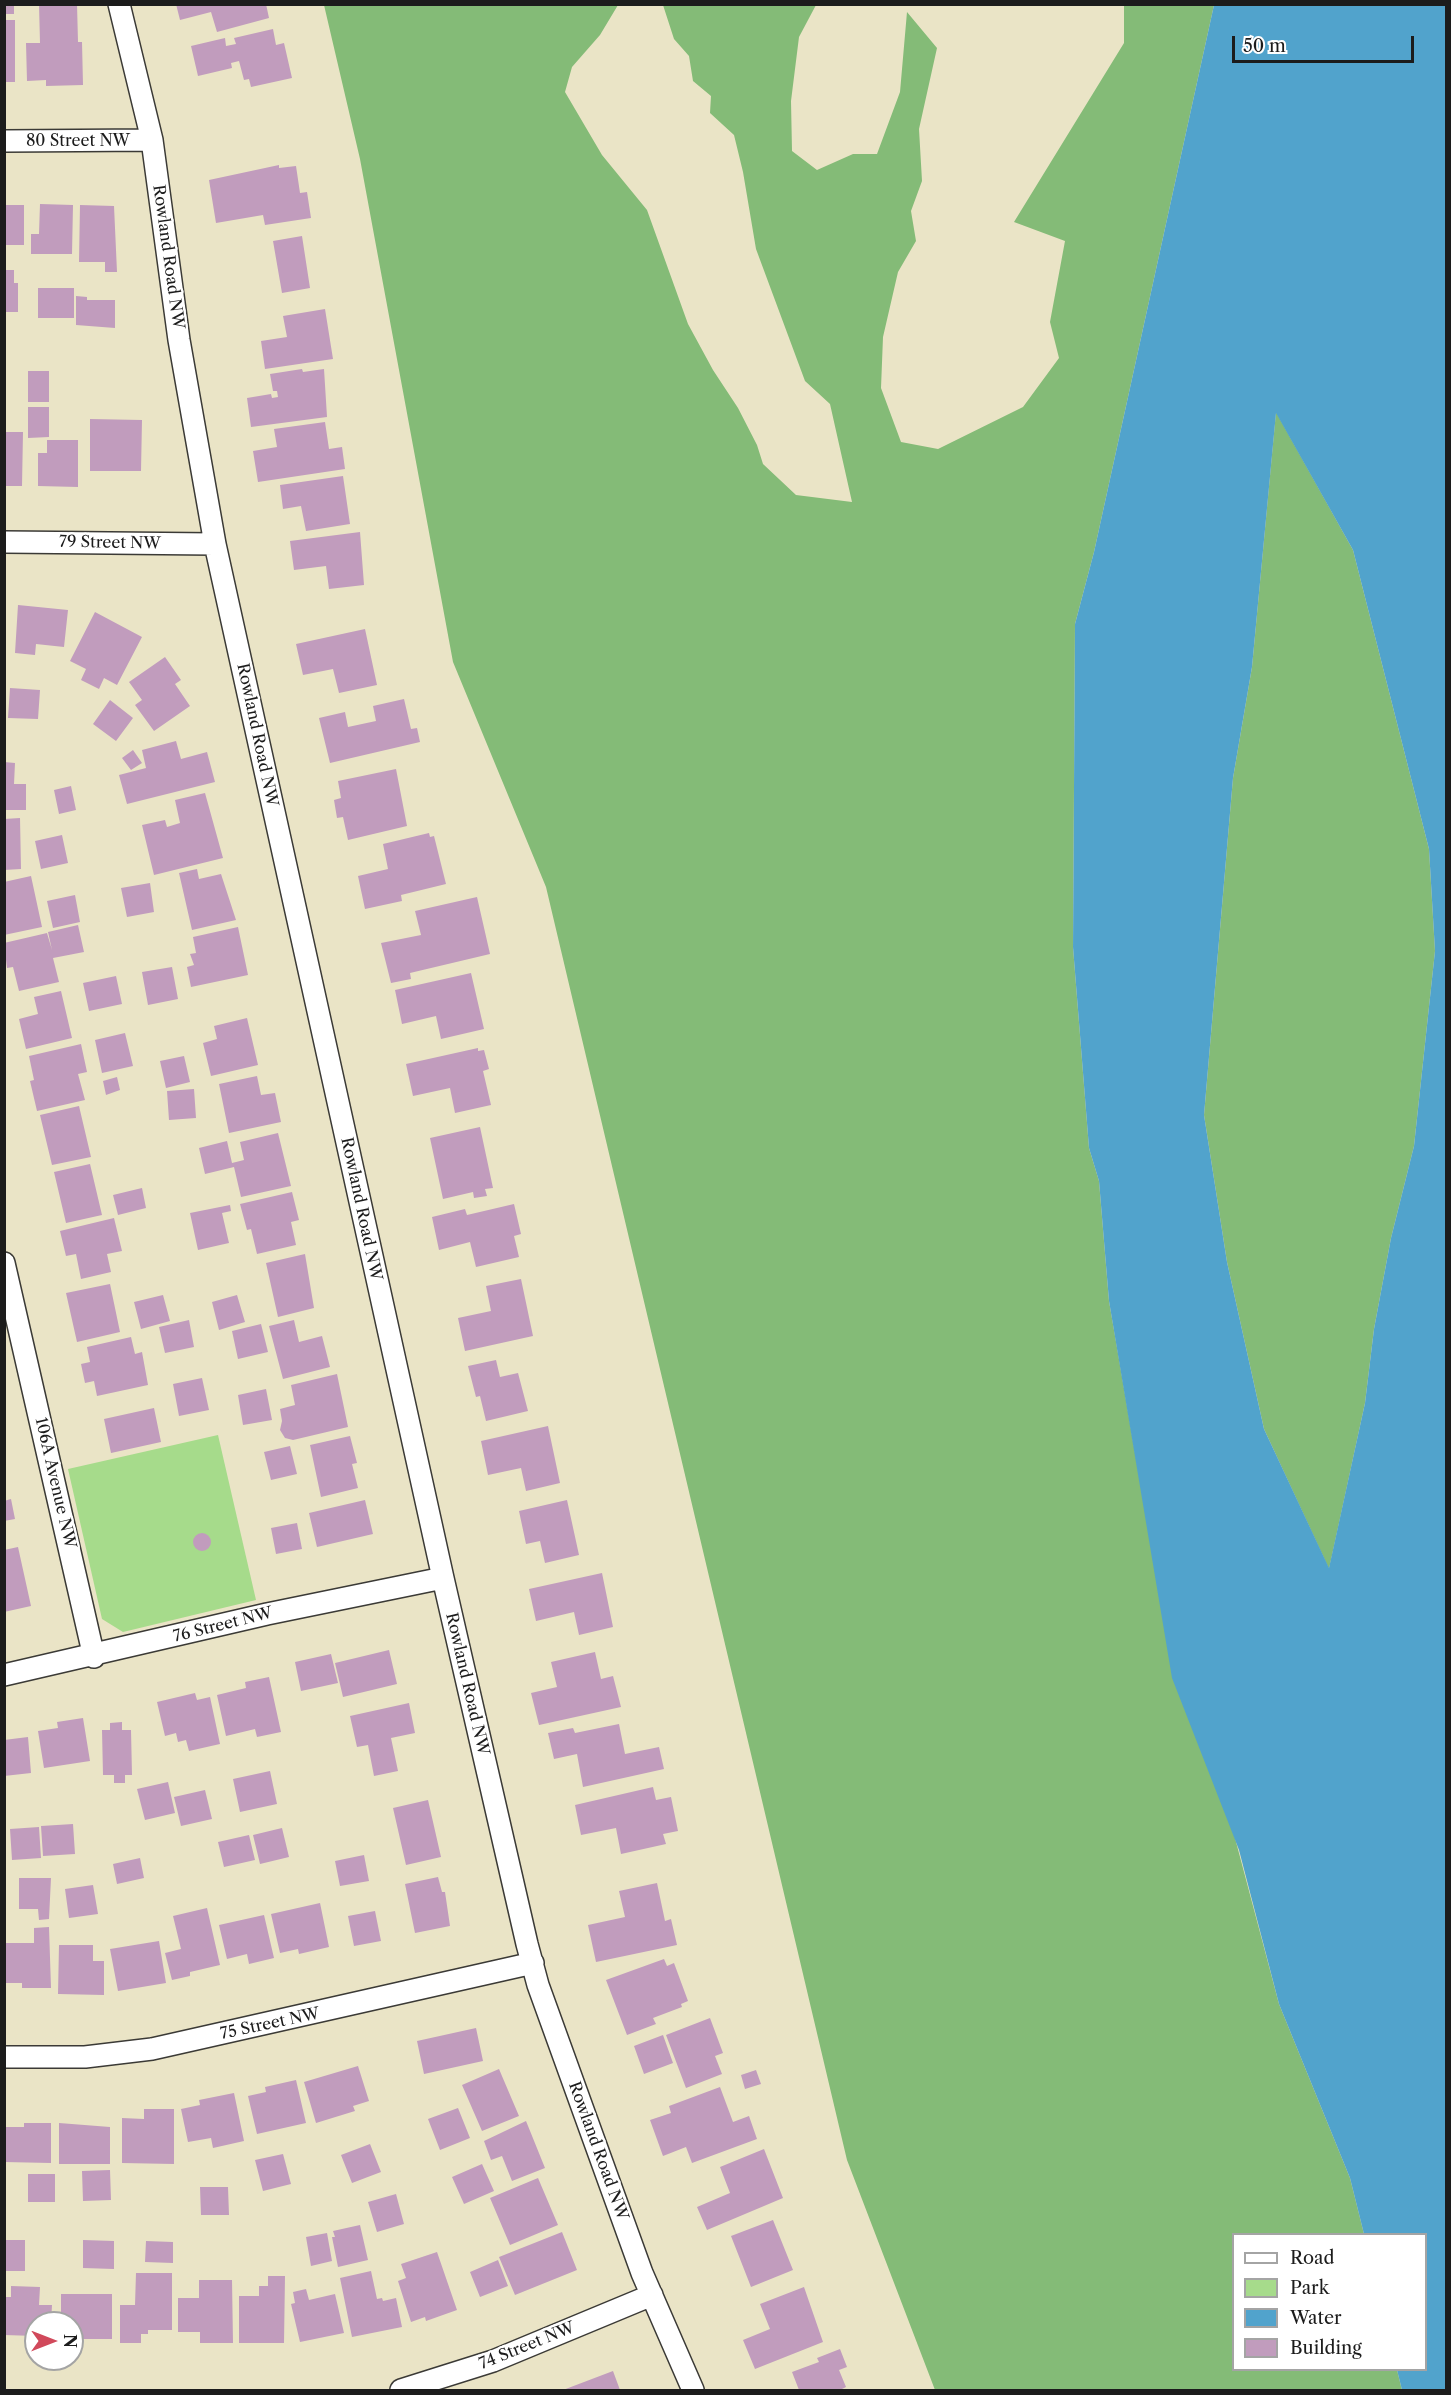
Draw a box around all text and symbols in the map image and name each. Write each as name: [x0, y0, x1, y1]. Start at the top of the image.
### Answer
scale bar: [1235, 24, 1416, 62]
text: 50 m: [1243, 35, 1286, 57]
street label: 80 Street NW: [26, 131, 130, 151]
street label: Rowland Road NW: [148, 183, 188, 331]
street label: 79 Street NW: [59, 533, 161, 553]
street label: Rowland Road NW: [232, 662, 282, 808]
street label: Rowland Road NW: [336, 1136, 386, 1282]
street label: 106A Avenue NW: [31, 1415, 79, 1551]
street label: 76 Street NW: [171, 1603, 275, 1647]
street label: Rowland Road NW: [441, 1611, 493, 1757]
street label: 75 Street NW: [219, 2004, 321, 2044]
street label: Rowland Road NW: [564, 2079, 632, 2223]
legend: [1232, 2233, 1427, 2371]
text: Road: [1290, 2247, 1335, 2269]
text: Park: [1290, 2277, 1329, 2299]
text: Water: [1290, 2307, 1342, 2329]
north arrow: [24, 2311, 84, 2371]
street label: 74 Street NW: [476, 2318, 578, 2374]
text: N: [60, 2334, 80, 2348]
text: Building: [1290, 2337, 1362, 2359]

